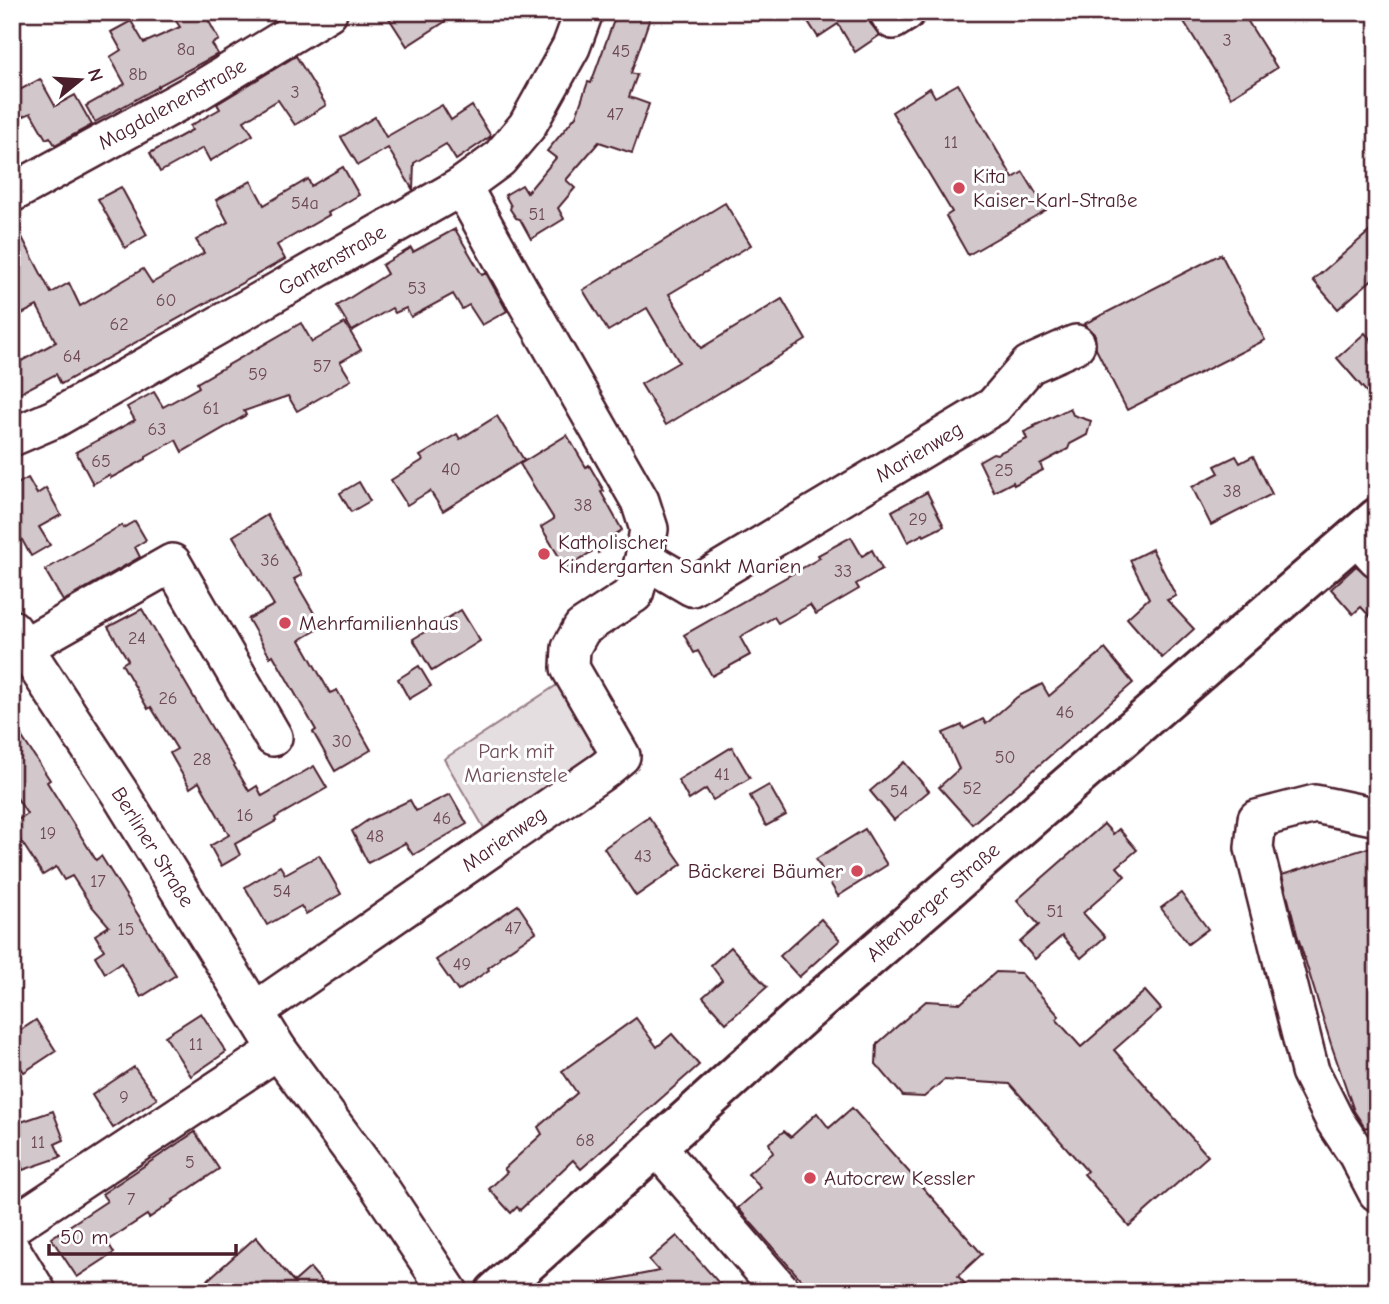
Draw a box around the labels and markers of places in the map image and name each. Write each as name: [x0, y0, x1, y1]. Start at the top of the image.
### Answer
place label: Kita Kaiser-Karl-Straße: [973, 164, 1137, 212]
marker: Kita Kaiser-Karl-Straße: [951, 180, 967, 196]
place label: Katholischer Kindergarten Sankt Marien: [558, 530, 801, 578]
marker: Katholischer Kindergarten Sankt Marien: [536, 546, 552, 562]
place label: Mehrfamilienhaus: [299, 611, 458, 635]
marker: Mehrfamilienhaus: [277, 615, 293, 631]
place label: Bäckerei Bäumer: [688, 859, 844, 883]
marker: Bäckerei Bäumer: [849, 863, 865, 879]
place label: Autocrew Kessler: [824, 1166, 975, 1190]
marker: Autocrew Kessler: [802, 1170, 818, 1186]

